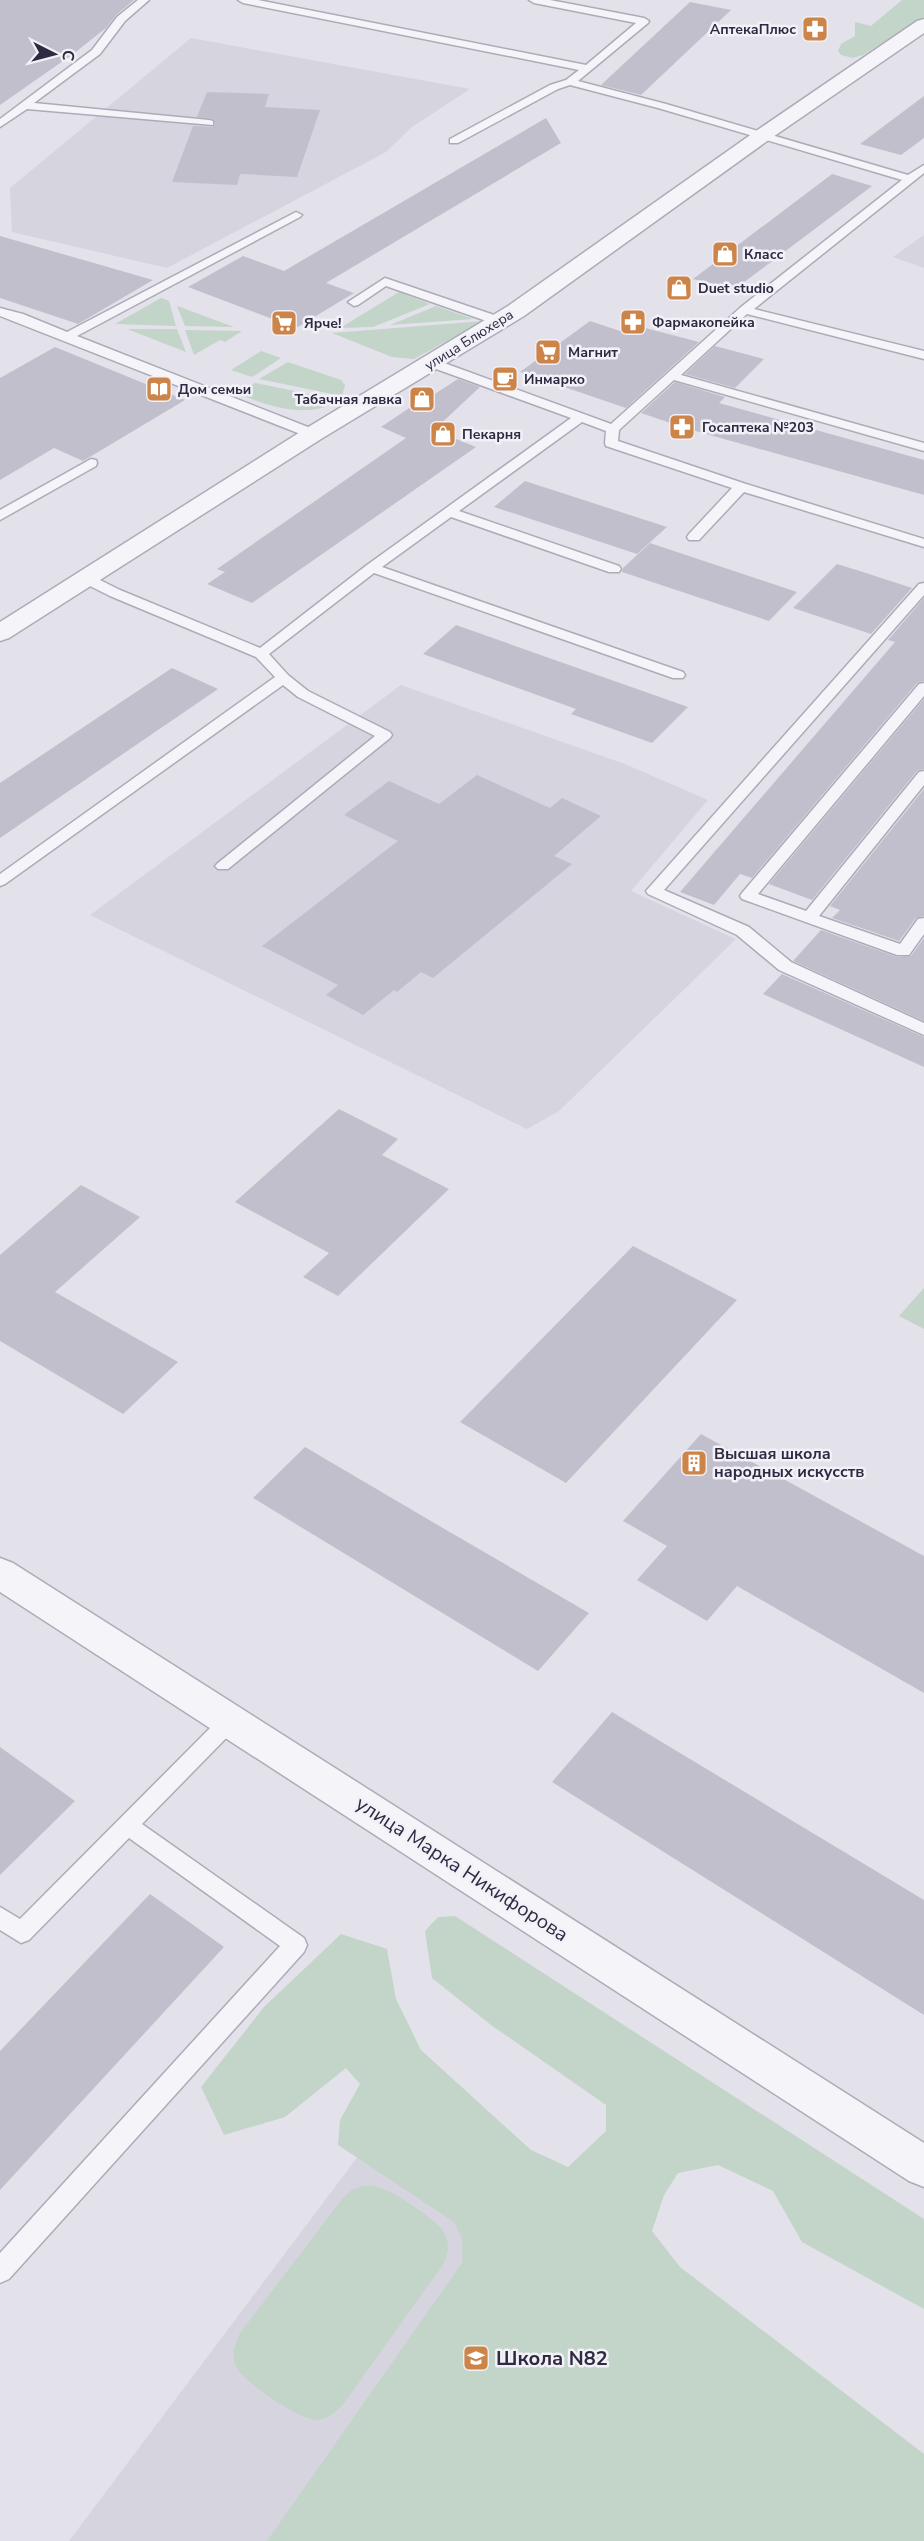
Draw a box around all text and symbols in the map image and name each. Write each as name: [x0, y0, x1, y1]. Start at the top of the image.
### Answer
pharmacy icon: АптекаПлюс: [800, 14, 830, 44]
place label: АптекаПлюс: [710, 20, 796, 39]
north arrow: [24, 24, 84, 84]
text: С: [56, 49, 79, 62]
shop icon: Класс: [710, 239, 740, 269]
place label: Класс: [744, 245, 783, 264]
shop icon: Duet studio: [664, 273, 694, 303]
place label: Duet studio: [698, 279, 774, 298]
street label: улица Блюхера: [421, 305, 517, 375]
pharmacy icon: Фармакопейка: [618, 307, 648, 337]
supermarket icon: Ярче!: [269, 308, 299, 338]
place label: Фармакопейка: [652, 313, 755, 332]
place label: Ярче!: [304, 314, 342, 333]
supermarket icon: Магнит: [533, 337, 563, 367]
place label: Магнит: [568, 343, 618, 362]
cafe icon: Инмарко: [490, 364, 520, 394]
place label: Инмарко: [524, 370, 585, 389]
library icon: Дом семьи: [144, 374, 174, 404]
place label: Дом семьи: [178, 380, 251, 399]
shop icon: Табачная лавка: [407, 384, 437, 414]
place label: Табачная лавка: [295, 390, 402, 409]
pharmacy icon: Госаптека №203: [667, 412, 697, 442]
place label: Госаптека №203: [702, 418, 814, 437]
shop icon: Пекарня: [428, 419, 458, 449]
place label: Пекарня: [462, 425, 521, 444]
place label: Высшая школа народных искусств: [714, 1443, 864, 1483]
building icon: Высшая школа народных искусств: [679, 1448, 709, 1478]
street label: улица Марка Никифорова: [351, 1790, 573, 1948]
school or university icon: Школа N82: [461, 2343, 491, 2373]
place label: Школа N82: [496, 2345, 608, 2372]

